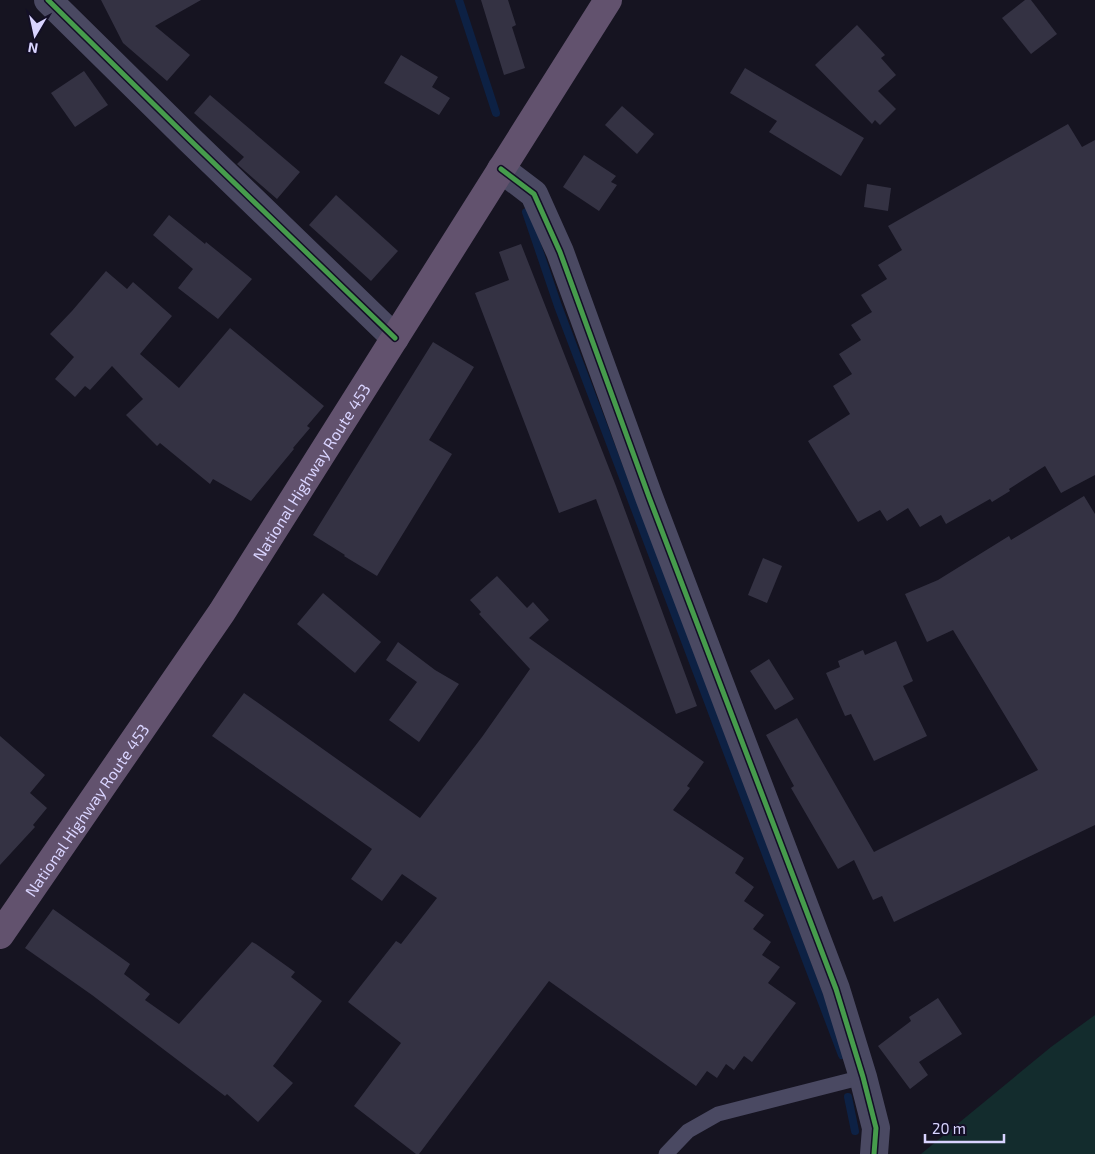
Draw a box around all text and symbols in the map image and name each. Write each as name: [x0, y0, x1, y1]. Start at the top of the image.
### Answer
north arrow: [10, 10, 60, 60]
text: N: [27, 39, 39, 58]
street label: National Highway Route 453: [248, 380, 373, 564]
street label: National Highway Route 453: [20, 720, 152, 900]
scale bar: [925, 1112, 1004, 1144]
text: 20 m: [932, 1119, 966, 1137]

